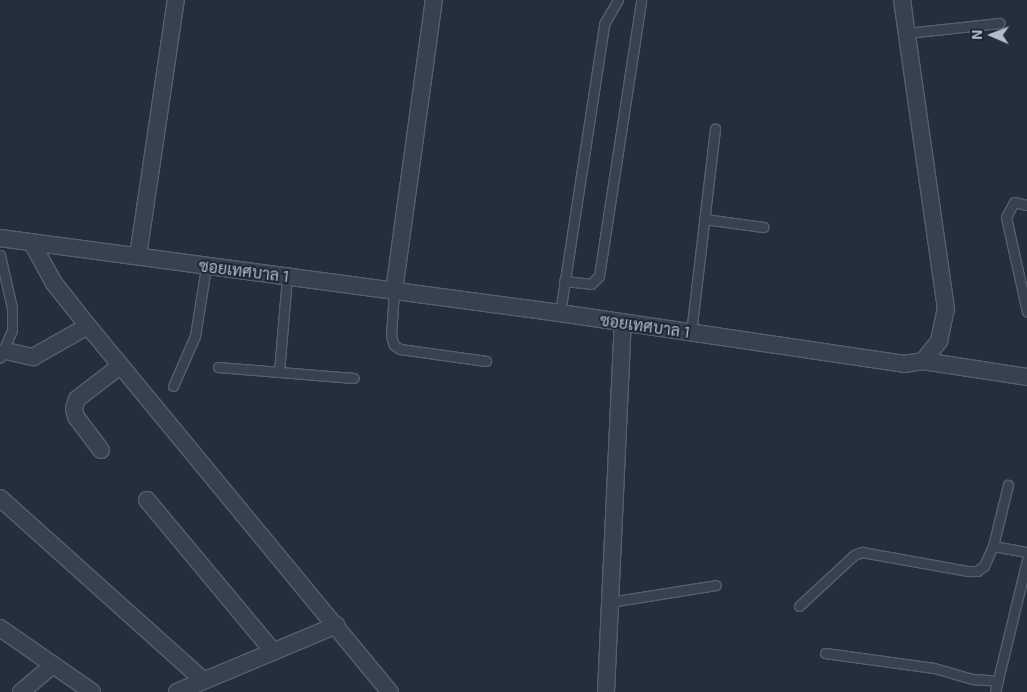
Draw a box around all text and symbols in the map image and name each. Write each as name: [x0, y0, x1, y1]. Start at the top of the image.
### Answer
north arrow: [967, 10, 1017, 60]
text: N: [968, 30, 985, 40]
street label: ซอยเทศบาล 1: [198, 256, 290, 286]
street label: ซอยเทศบาล 1: [599, 310, 691, 342]

